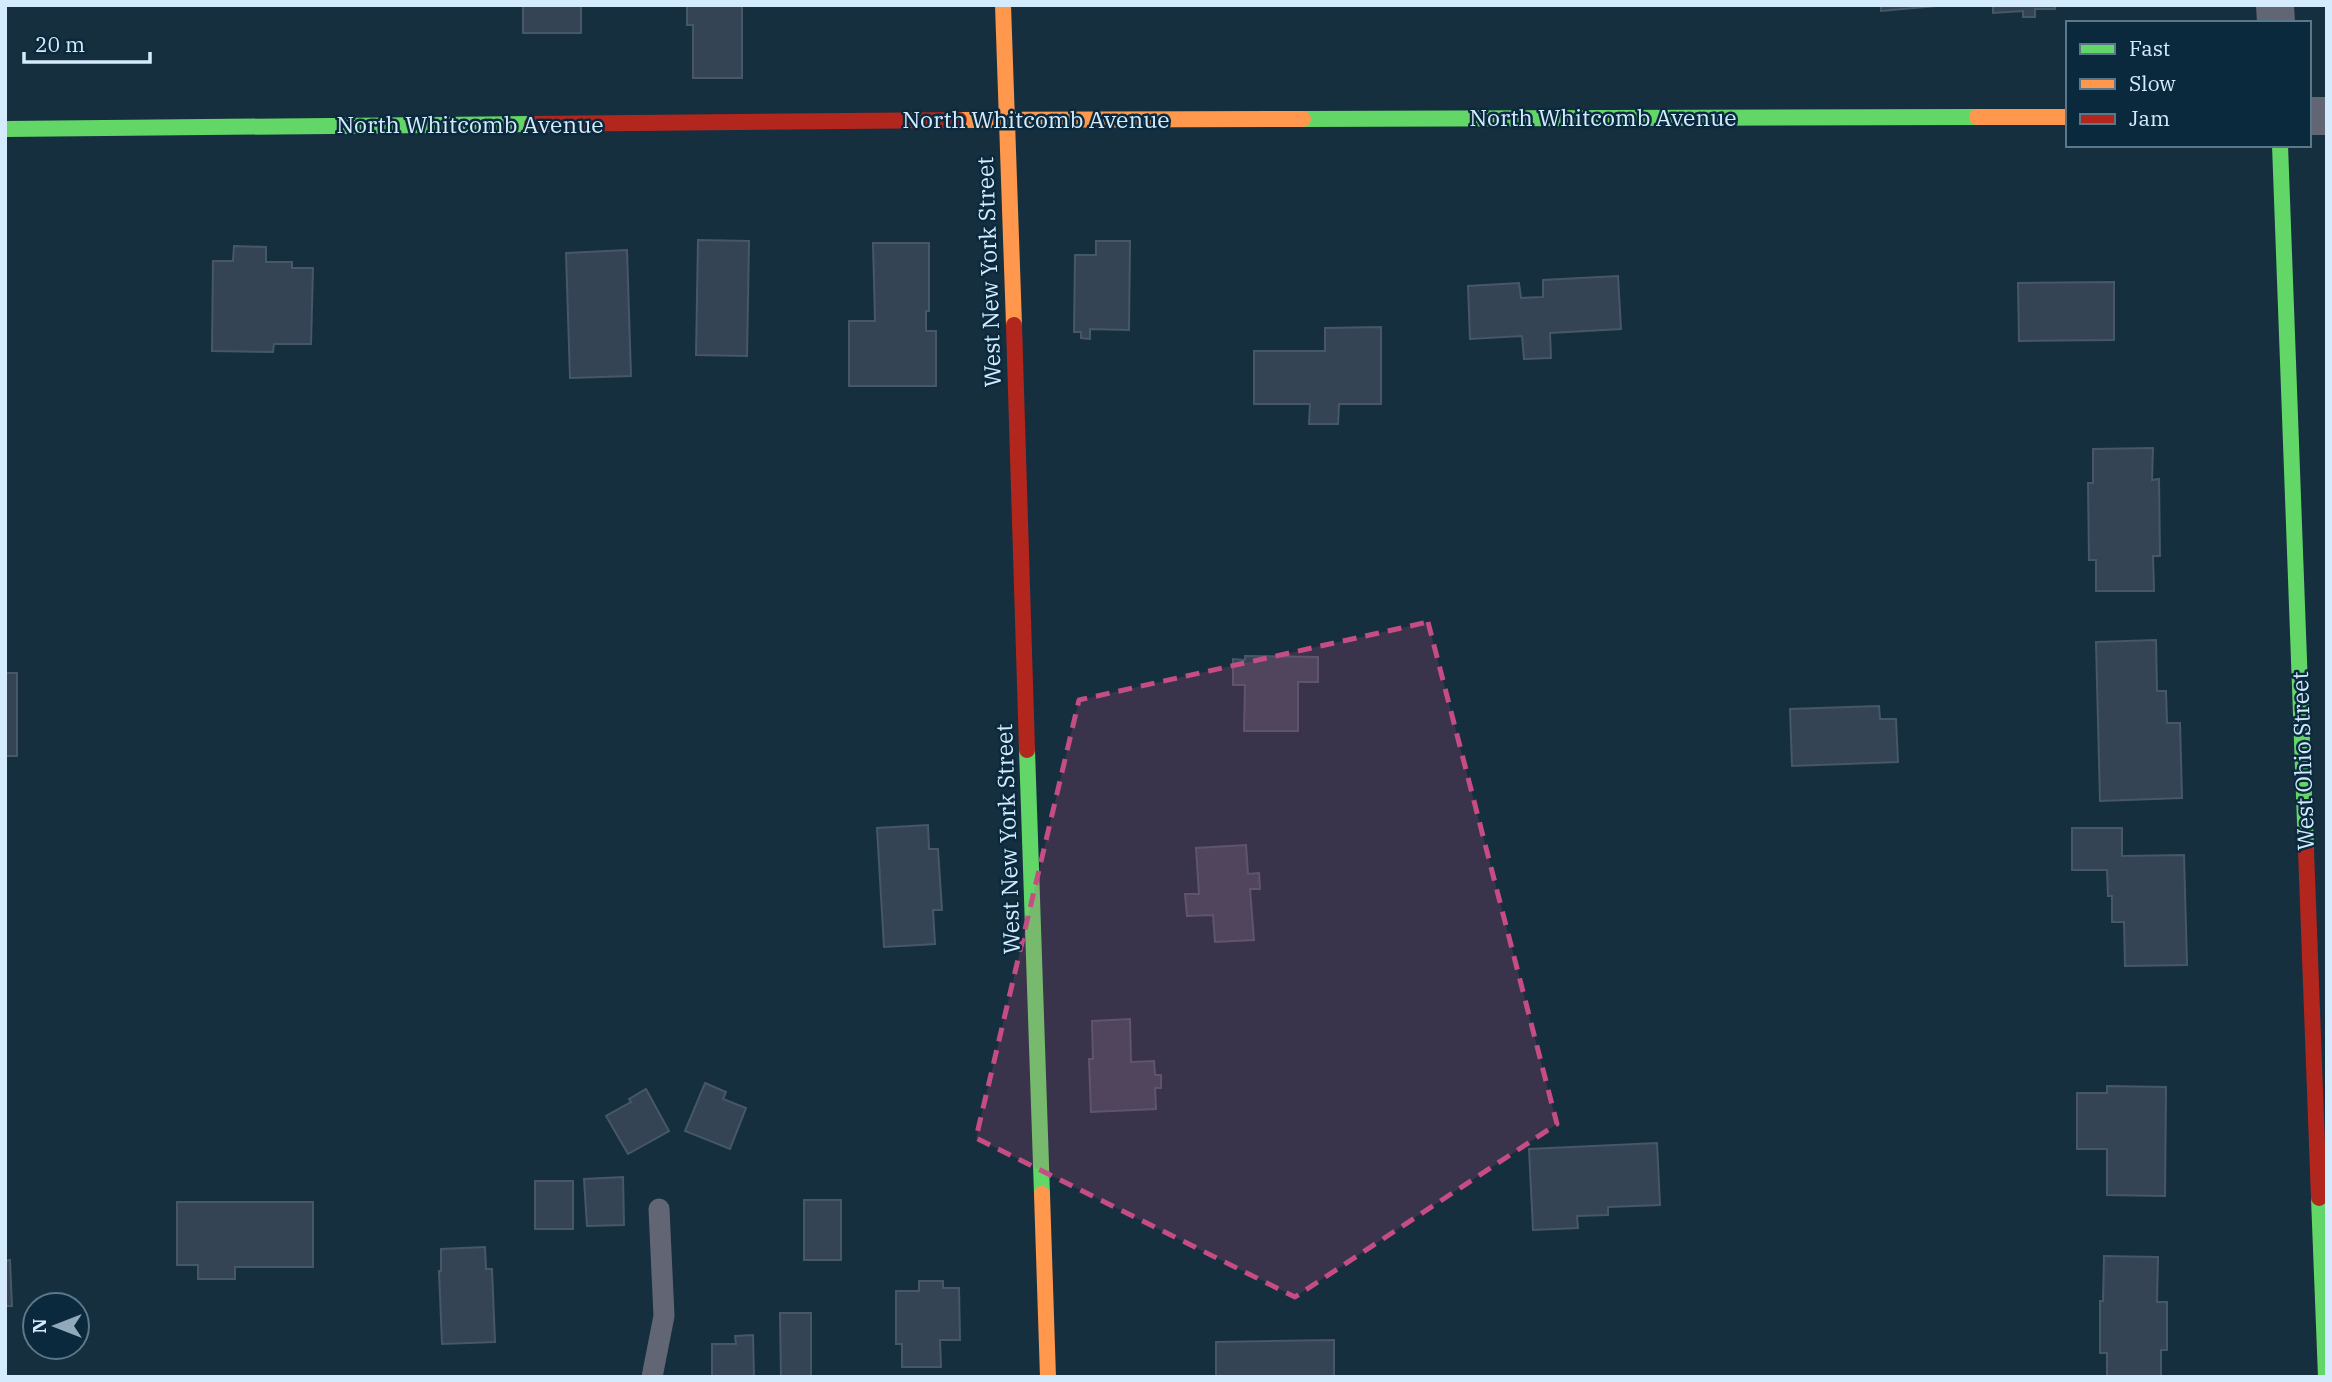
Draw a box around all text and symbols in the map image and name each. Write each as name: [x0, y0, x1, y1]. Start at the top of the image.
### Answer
scale bar: [24, 21, 150, 65]
legend: [2066, 21, 2311, 147]
text: 20 m: [35, 30, 85, 58]
text: Fast: [2129, 34, 2170, 62]
text: Slow: [2129, 69, 2176, 97]
street label: North Whitcomb Avenue: [1469, 102, 1737, 132]
street label: North Whitcomb Avenue: [902, 104, 1170, 134]
text: Jam: [2129, 104, 2170, 132]
street label: North Whitcomb Avenue: [336, 109, 604, 139]
street label: West New York Street: [969, 156, 1007, 388]
street label: West Ohio Street: [2284, 671, 2320, 851]
street label: West New York Street: [988, 723, 1026, 955]
north arrow: [21, 1291, 91, 1361]
text: N: [27, 1318, 51, 1334]

